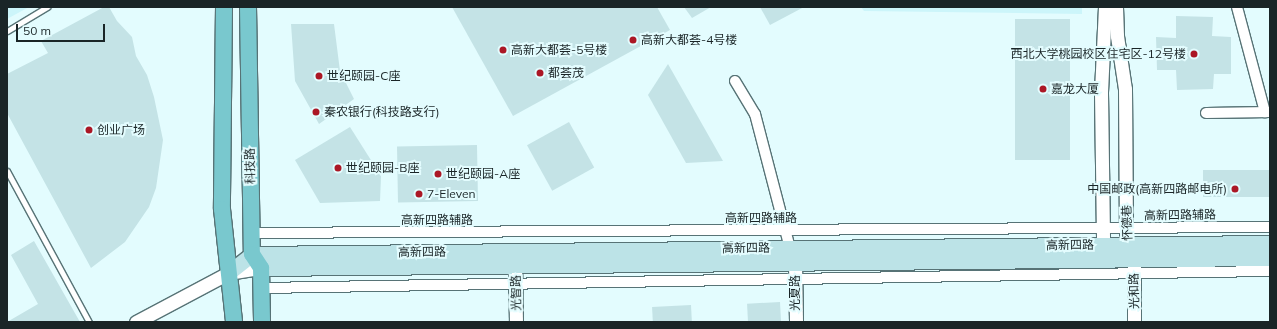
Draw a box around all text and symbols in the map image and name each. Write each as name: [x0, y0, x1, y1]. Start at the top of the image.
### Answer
scale bar: [18, 16, 107, 42]
text: 50 m: [23, 23, 51, 38]
place label: 高新大都荟-4号楼: [641, 33, 737, 47]
marker: 高新大都荟-4号楼: [628, 35, 638, 45]
place label: 高新大都荟-5号楼: [511, 43, 607, 57]
marker: 高新大都荟-5号楼: [498, 45, 508, 55]
place label: 西北大学桃园校区住宅区-12号楼: [1010, 47, 1186, 61]
marker: 西北大学桃园校区住宅区-12号楼: [1189, 49, 1199, 59]
place label: 都荟茂: [548, 66, 584, 80]
marker: 都荟茂: [535, 68, 545, 78]
place label: 世纪颐园-C座: [327, 69, 400, 83]
marker: 世纪颐园-C座: [314, 71, 324, 81]
place label: 嘉龙大厦: [1051, 82, 1099, 96]
marker: 嘉龙大厦: [1038, 84, 1048, 94]
place label: 秦农银行(科技路支行): [324, 105, 440, 119]
marker: 秦农银行(科技路支行): [311, 107, 321, 117]
place label: 创业广场: [97, 123, 145, 137]
marker: 创业广场: [84, 125, 94, 135]
street label: 科技路: [242, 148, 258, 184]
place label: 世纪颐园-B座: [346, 161, 419, 175]
marker: 世纪颐园-B座: [333, 163, 343, 173]
place label: 世纪颐园-A座: [446, 167, 520, 181]
marker: 世纪颐园-A座: [433, 169, 443, 179]
place label: 中国邮政(高新四路邮电所): [1087, 182, 1227, 196]
marker: 中国邮政(高新四路邮电所): [1230, 184, 1240, 194]
place label: 7-Eleven: [427, 187, 476, 201]
marker: 7-Eleven: [414, 189, 424, 199]
street label: 怀德巷: [1119, 205, 1135, 241]
street label: 高新四路辅路: [1144, 207, 1216, 223]
street label: 高新四路辅路: [725, 211, 797, 225]
street label: 高新四路辅路: [401, 213, 473, 227]
street label: 高新四路: [1046, 237, 1094, 253]
street label: 高新四路: [722, 240, 770, 256]
street label: 高新四路: [398, 244, 446, 260]
street label: 光和路: [1126, 273, 1142, 309]
street label: 光智路: [508, 275, 524, 311]
street label: 光夏路: [788, 275, 802, 311]

